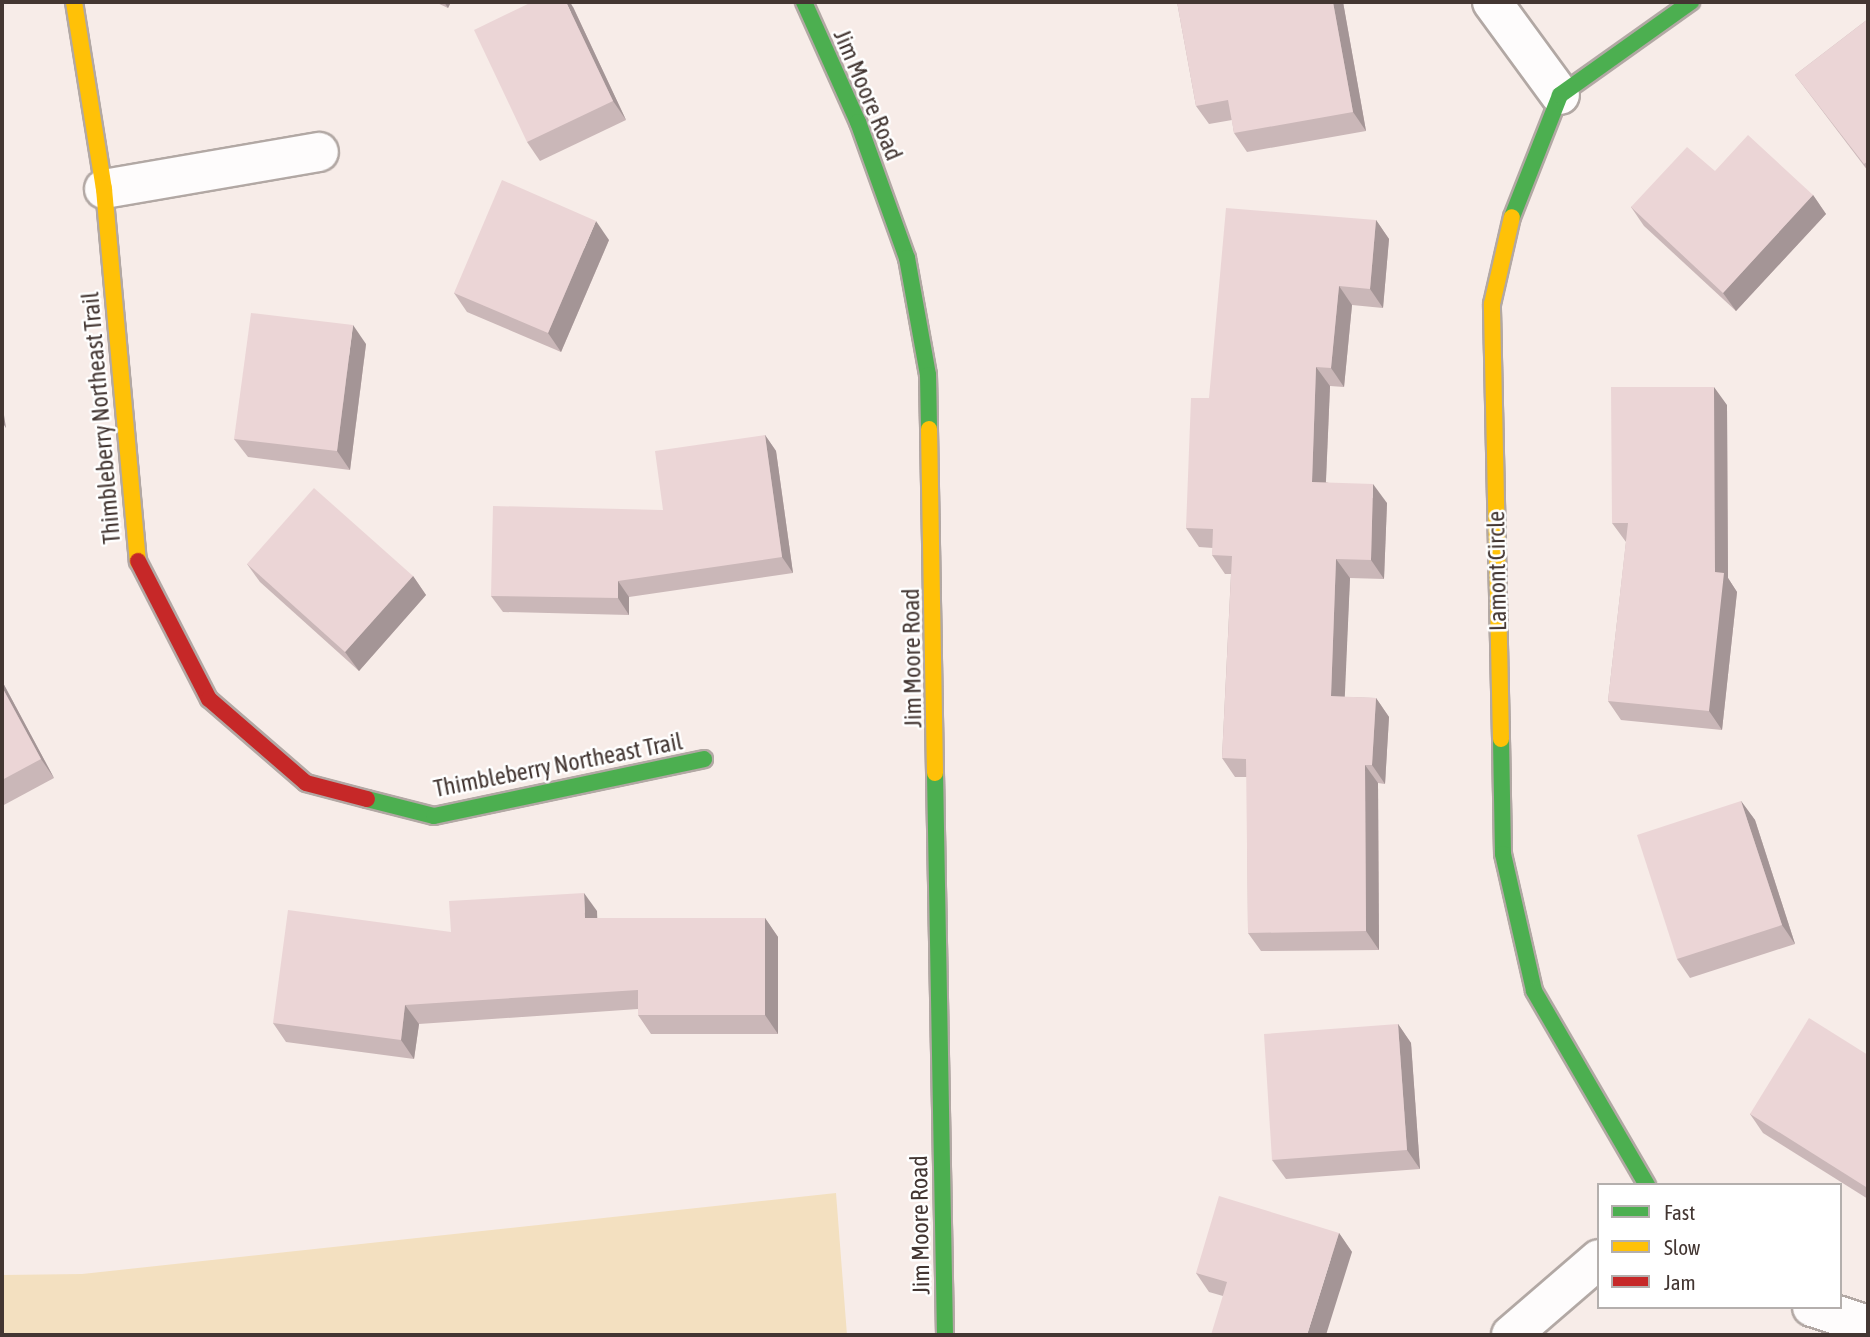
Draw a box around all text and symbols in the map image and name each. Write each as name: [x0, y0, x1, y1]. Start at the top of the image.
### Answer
street label: Jim Moore Road: [827, 25, 909, 165]
street label: Thimbleberry Northeast Trail: [76, 291, 126, 545]
street label: Lamont Circle: [1482, 511, 1512, 631]
street label: Jim Moore Road: [896, 588, 928, 728]
street label: Thimbleberry Northeast Trail: [431, 727, 685, 803]
street label: Jim Moore Road: [904, 1155, 936, 1295]
legend: [1597, 1183, 1842, 1309]
text: Fast: [1664, 1200, 1695, 1224]
text: Slow: [1664, 1235, 1700, 1259]
text: Jam: [1664, 1270, 1696, 1294]

